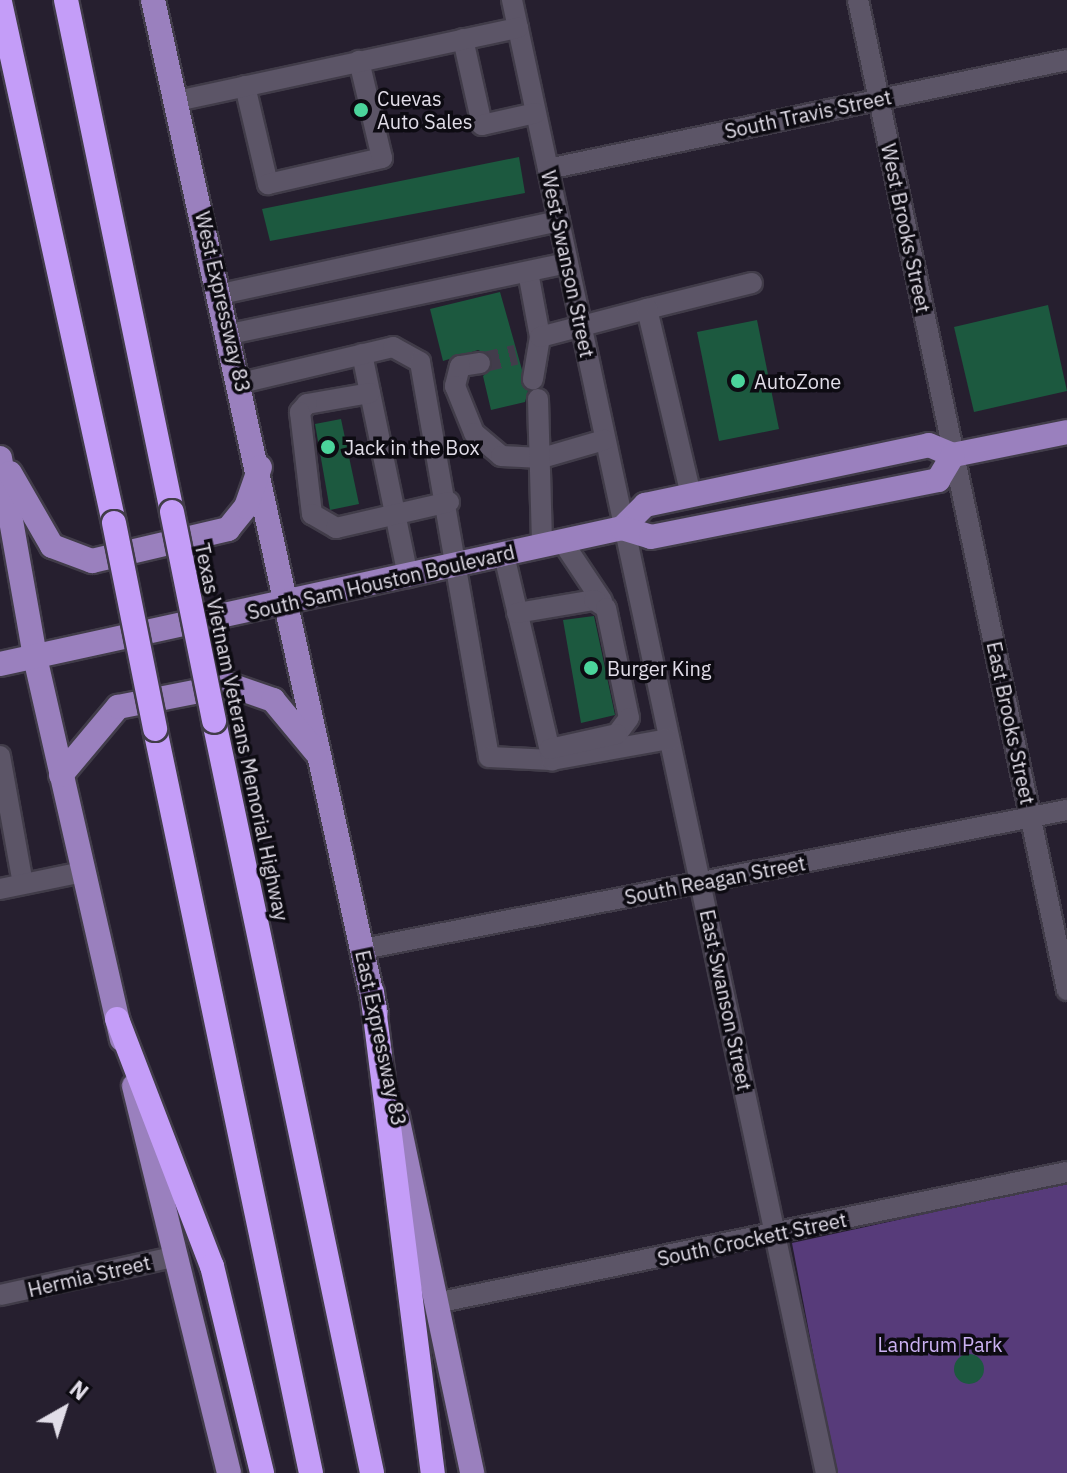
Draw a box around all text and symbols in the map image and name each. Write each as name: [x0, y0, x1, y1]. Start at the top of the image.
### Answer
street label: South Travis Street: [722, 85, 894, 143]
place label: Cuevas Auto Sales: [377, 86, 472, 133]
marker: Cuevas Auto Sales: [352, 101, 370, 119]
street label: West Brooks Street: [876, 141, 936, 315]
street label: West Swanson Street: [536, 168, 600, 360]
street label: West Expressway 83: [190, 209, 256, 395]
place label: AutoZone: [754, 369, 841, 393]
marker: AutoZone: [729, 372, 747, 390]
place label: Jack in the Box: [344, 435, 480, 459]
marker: Jack in the Box: [319, 438, 337, 456]
street label: South Sam Houston Boulevard: [245, 540, 517, 624]
street label: Texas Vietnam Veterans Memorial Highway: [190, 541, 294, 923]
street label: East Brooks Street: [982, 639, 1040, 807]
place label: Burger King: [607, 656, 711, 680]
marker: Burger King: [582, 659, 600, 677]
street label: South Reagan Street: [623, 851, 807, 909]
street label: East Swanson Street: [695, 907, 757, 1093]
street label: East Expressway 83: [351, 948, 411, 1128]
street label: South Crockett Street: [655, 1207, 849, 1271]
street label: Hermia Street: [25, 1250, 153, 1302]
park label: Landrum Park: [878, 1332, 1002, 1356]
north arrow: [24, 1369, 104, 1449]
text: N: [64, 1374, 95, 1406]

